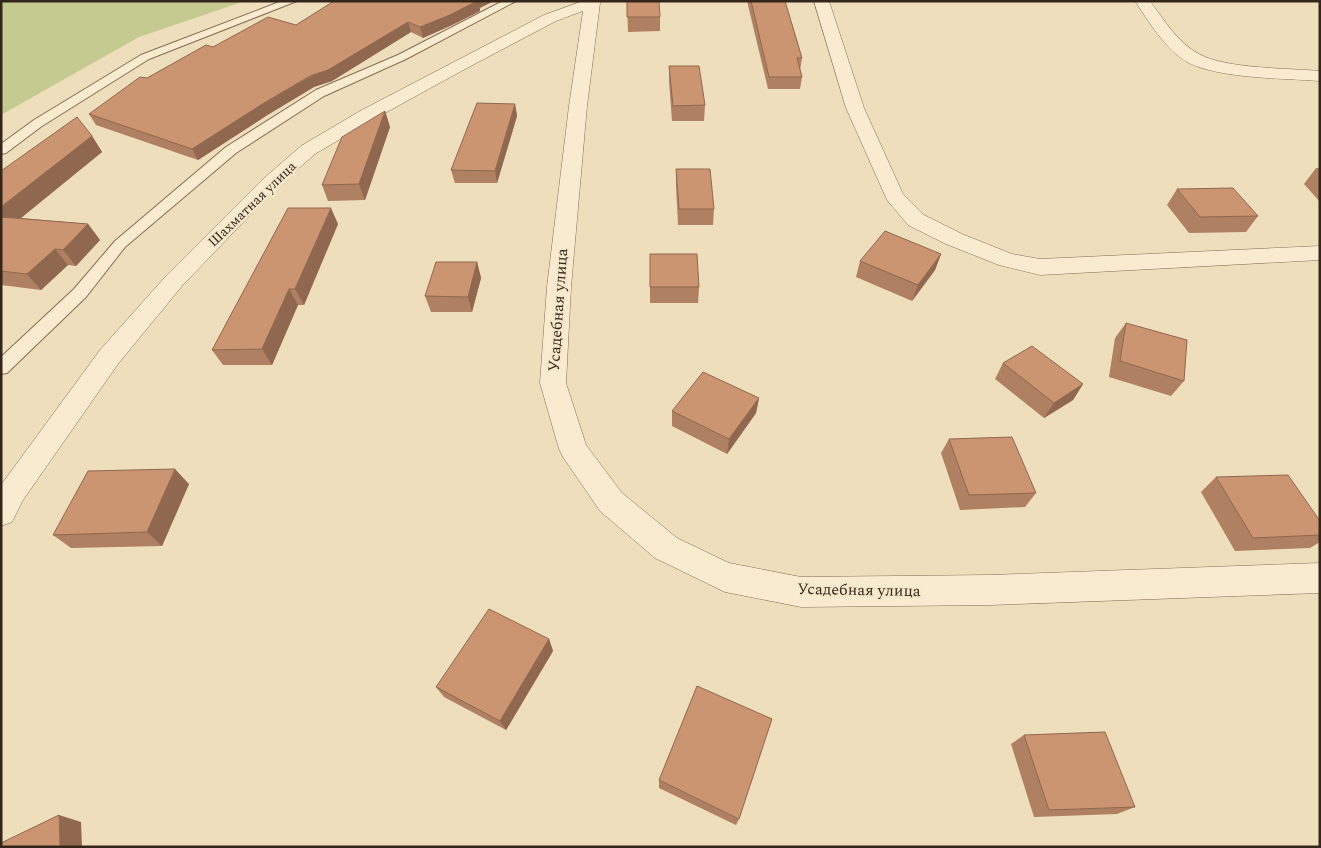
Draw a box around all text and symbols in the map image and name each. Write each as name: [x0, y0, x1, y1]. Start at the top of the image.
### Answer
street label: Шахматная улица: [203, 156, 301, 252]
street label: Усадебная улица: [542, 247, 574, 372]
street label: Усадебная улица: [797, 577, 921, 603]

